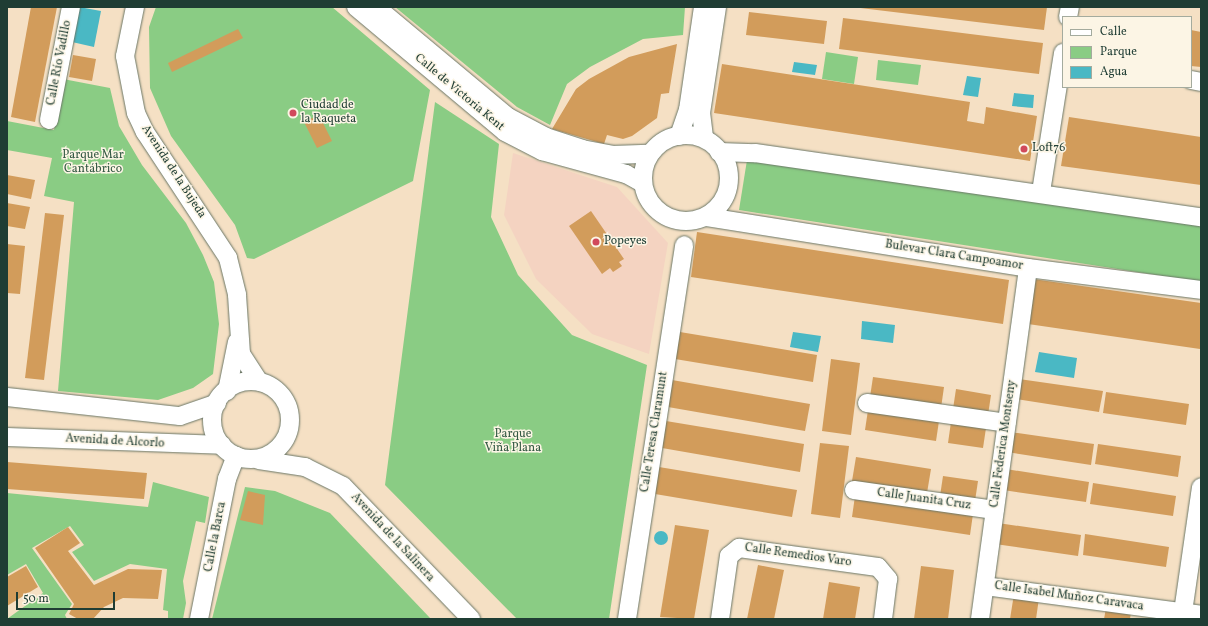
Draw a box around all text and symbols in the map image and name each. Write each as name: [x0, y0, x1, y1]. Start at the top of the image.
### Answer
legend: [1062, 16, 1192, 88]
street label: Calle Río Vadillo: [45, 19, 75, 107]
text: Calle: [1100, 24, 1127, 40]
text: Parque: [1100, 44, 1137, 60]
street label: Calle de Victoria Kent: [411, 51, 507, 135]
text: Agua: [1100, 64, 1127, 80]
place label: Ciudad de la Raqueta: [301, 99, 356, 127]
marker: Ciudad de la Raqueta: [288, 108, 298, 118]
street label: Avenida de la Bujeda: [137, 123, 209, 221]
place label: Loft76: [1032, 142, 1065, 156]
marker: Loft76: [1019, 144, 1029, 154]
park label: Parque Mar Cantábrico: [62, 149, 124, 177]
place label: Popeyes: [604, 235, 647, 249]
marker: Popeyes: [591, 237, 601, 247]
street label: Bulevar Clara Campoamor: [884, 238, 1024, 274]
street label: Calle Teresa Claramunt: [638, 370, 672, 494]
street label: Calle Federica Montseny: [988, 379, 1020, 509]
park label: Parque Viña Plana: [485, 428, 541, 456]
street label: Avenida de Alcorlo: [65, 432, 165, 452]
street label: Calle Juanita Cruz: [876, 486, 972, 514]
street label: Avenida de la Salinera: [347, 491, 437, 585]
street label: Calle la Barca: [202, 501, 230, 573]
street label: Calle Remedios Varo: [744, 541, 852, 571]
street label: Calle Isabel Muñoz Caravaca: [994, 579, 1144, 615]
scale bar: [18, 584, 117, 610]
text: 50 m: [23, 591, 49, 607]

